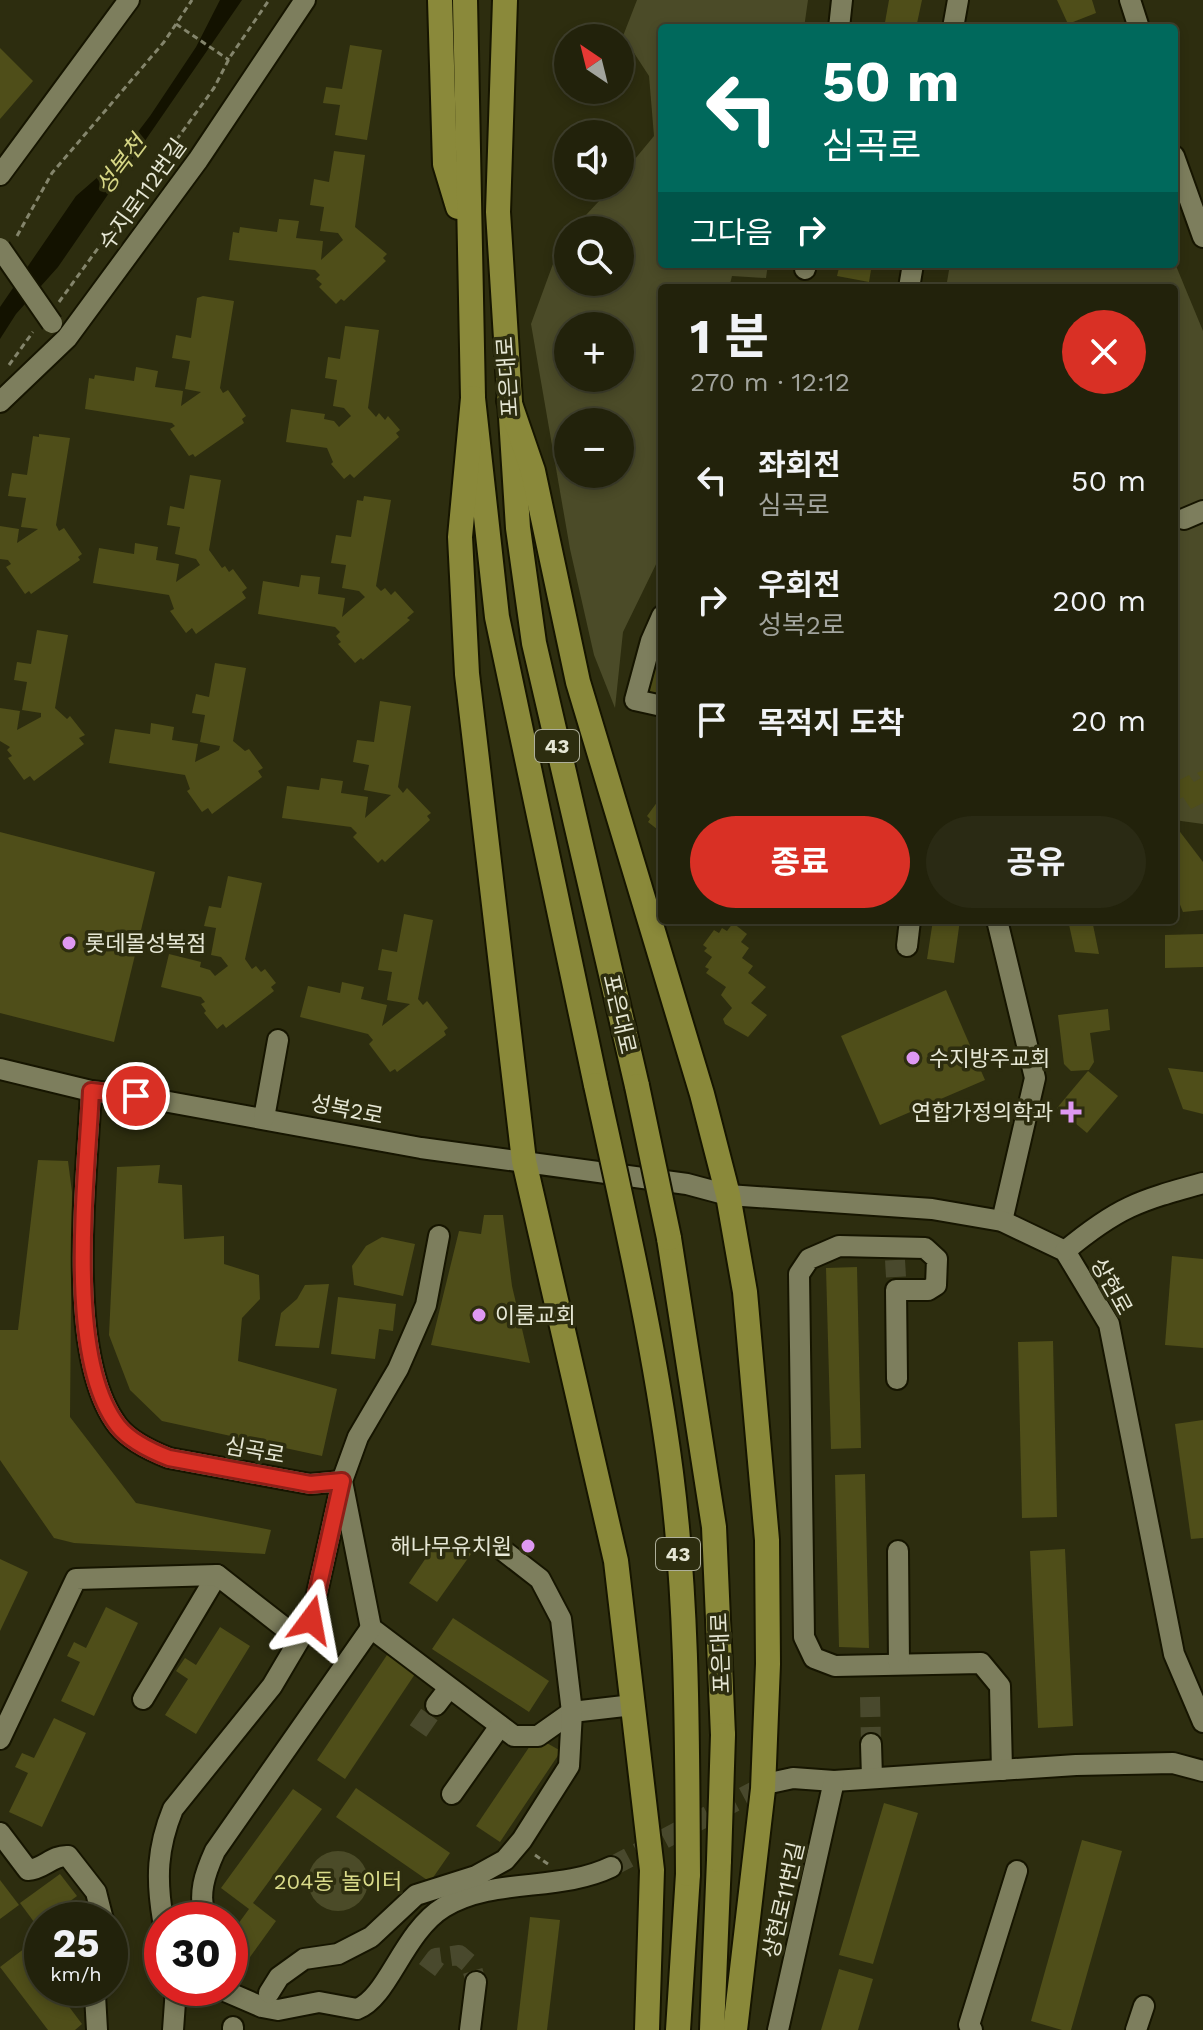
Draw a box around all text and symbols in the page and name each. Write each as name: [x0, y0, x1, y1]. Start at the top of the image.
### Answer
north arrow: [554, 24, 634, 104]
map controls: [554, 24, 634, 488]
text: 50 m: [822, 49, 959, 115]
icon: left: [690, 56, 794, 160]
button: sound: [554, 120, 634, 200]
text: 심곡로: [822, 125, 921, 167]
water label: 성복천: [90, 128, 154, 200]
street label: 수지로112번길: [94, 134, 191, 255]
icon: right: [789, 208, 833, 252]
text: 그다음: [690, 215, 773, 250]
button: search: [554, 216, 634, 296]
text: 1 분: [690, 308, 769, 365]
button: close: [1062, 310, 1146, 394]
button: +: [554, 312, 634, 392]
street label: 포은대로: [492, 336, 523, 418]
text: 270 m · 12:12: [690, 367, 850, 397]
button: −: [554, 408, 634, 488]
text: 좌회전: [758, 447, 841, 482]
icon: left: [690, 458, 734, 502]
text: 50 m: [1071, 463, 1146, 498]
text: 심곡로: [758, 490, 830, 520]
text: 우회전: [758, 567, 841, 602]
icon: right: [690, 578, 734, 622]
text: 200 m: [1052, 583, 1146, 618]
text: 성복2로: [758, 610, 845, 640]
icon: arrive: [690, 698, 734, 742]
text: 20 m: [1071, 703, 1146, 738]
text: 목적지 도착: [758, 705, 905, 740]
road number: 43: [535, 730, 579, 762]
button: 종료: [690, 816, 910, 908]
button: 공유: [926, 816, 1146, 908]
place label: 롯데몰성복점: [85, 931, 206, 956]
marker: 롯데몰성복점: [60, 934, 78, 952]
street label: 포은대로: [598, 972, 641, 1056]
place label: 수지방주교회: [929, 1046, 1050, 1071]
marker: 수지방주교회: [904, 1049, 922, 1067]
pin: [102, 1062, 170, 1130]
icon: arrive: [114, 1074, 158, 1118]
street label: 성복2로: [308, 1090, 385, 1129]
place label: 연합가정의학과: [911, 1100, 1053, 1125]
marker: 연합가정의학과: [1060, 1101, 1082, 1123]
street label: 상현로: [1086, 1254, 1137, 1319]
place label: 이룸교회: [495, 1303, 576, 1328]
marker: 이룸교회: [470, 1306, 488, 1324]
street label: 심곡로: [223, 1433, 287, 1468]
place label: 해나무유치원: [391, 1534, 512, 1559]
marker: 해나무유치원: [519, 1537, 537, 1555]
road number: 43: [656, 1538, 700, 1570]
position arrow: [269, 1578, 353, 1662]
street label: 포은대로: [707, 1612, 734, 1694]
street label: 상현로11번길: [758, 1840, 809, 1961]
park label: 204동 놀이터: [274, 1869, 402, 1894]
speed limit sign: 30: [144, 1902, 248, 2006]
text: 25: [52, 1920, 100, 1967]
text: km/h: [50, 1962, 102, 1986]

